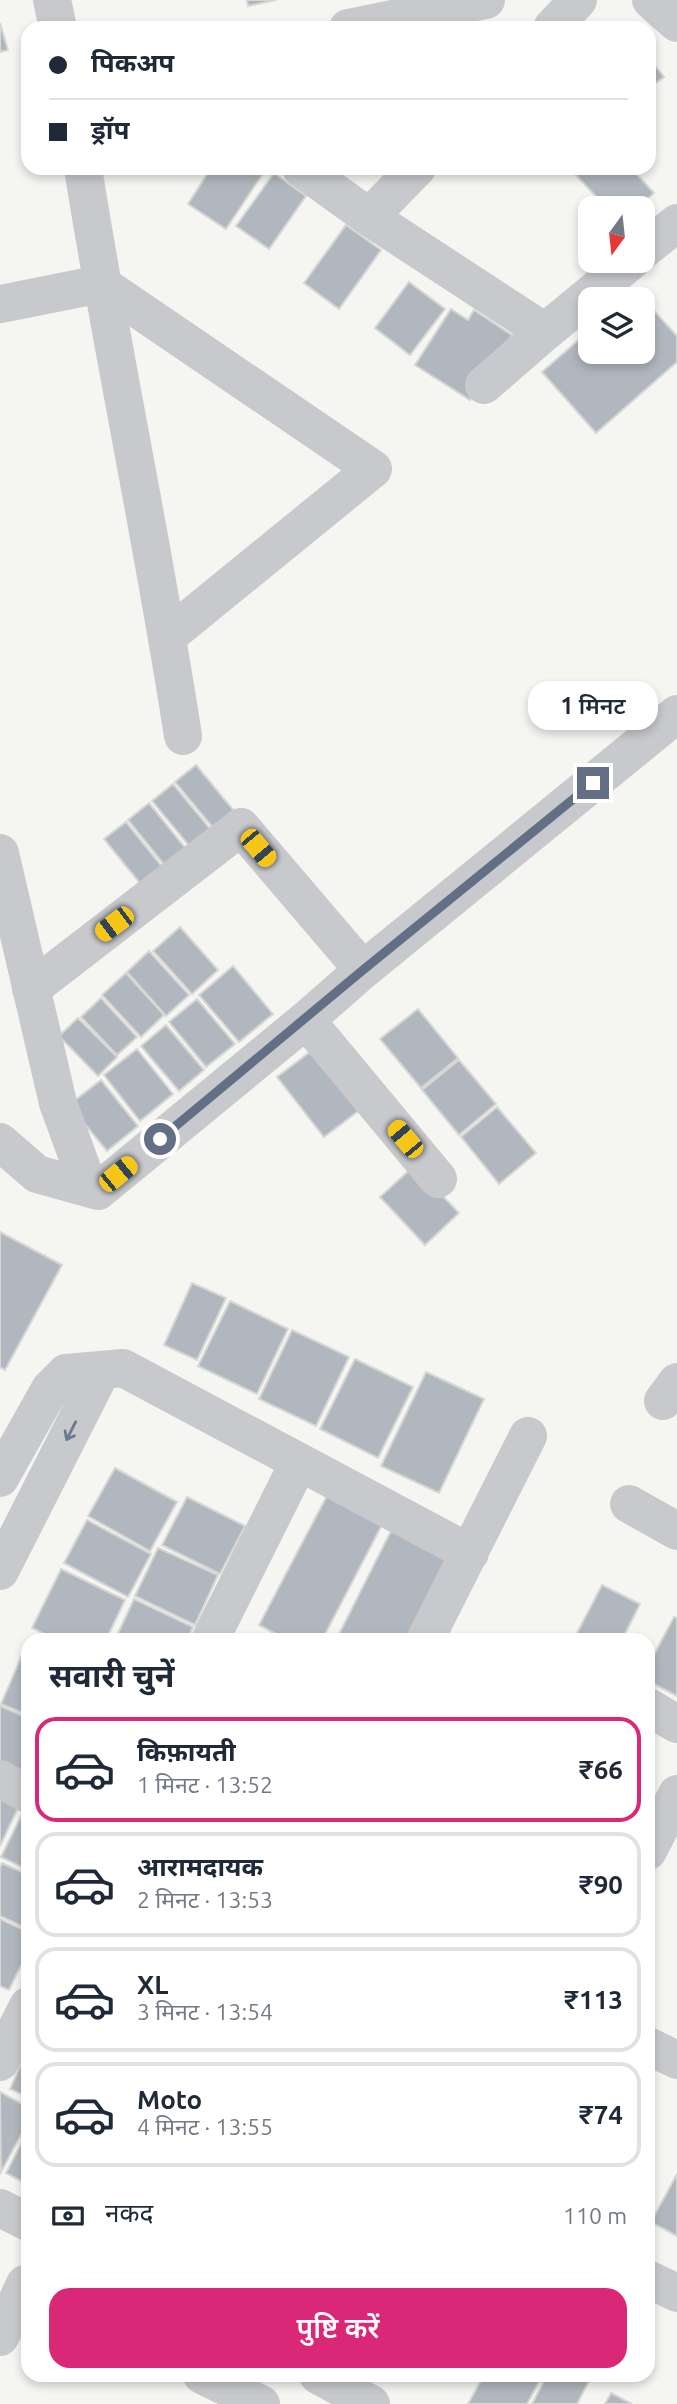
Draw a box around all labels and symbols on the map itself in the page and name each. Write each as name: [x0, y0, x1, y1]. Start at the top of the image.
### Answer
north arrow: [578, 196, 654, 273]
callout: 1 मिनट: [528, 682, 658, 730]
route end: [577, 767, 609, 799]
car: [237, 825, 280, 871]
car: [91, 903, 138, 945]
car: [384, 1116, 427, 1162]
route start: [144, 1123, 176, 1155]
car: [96, 1153, 141, 1195]
one-way arrow: [64, 1420, 78, 1441]

